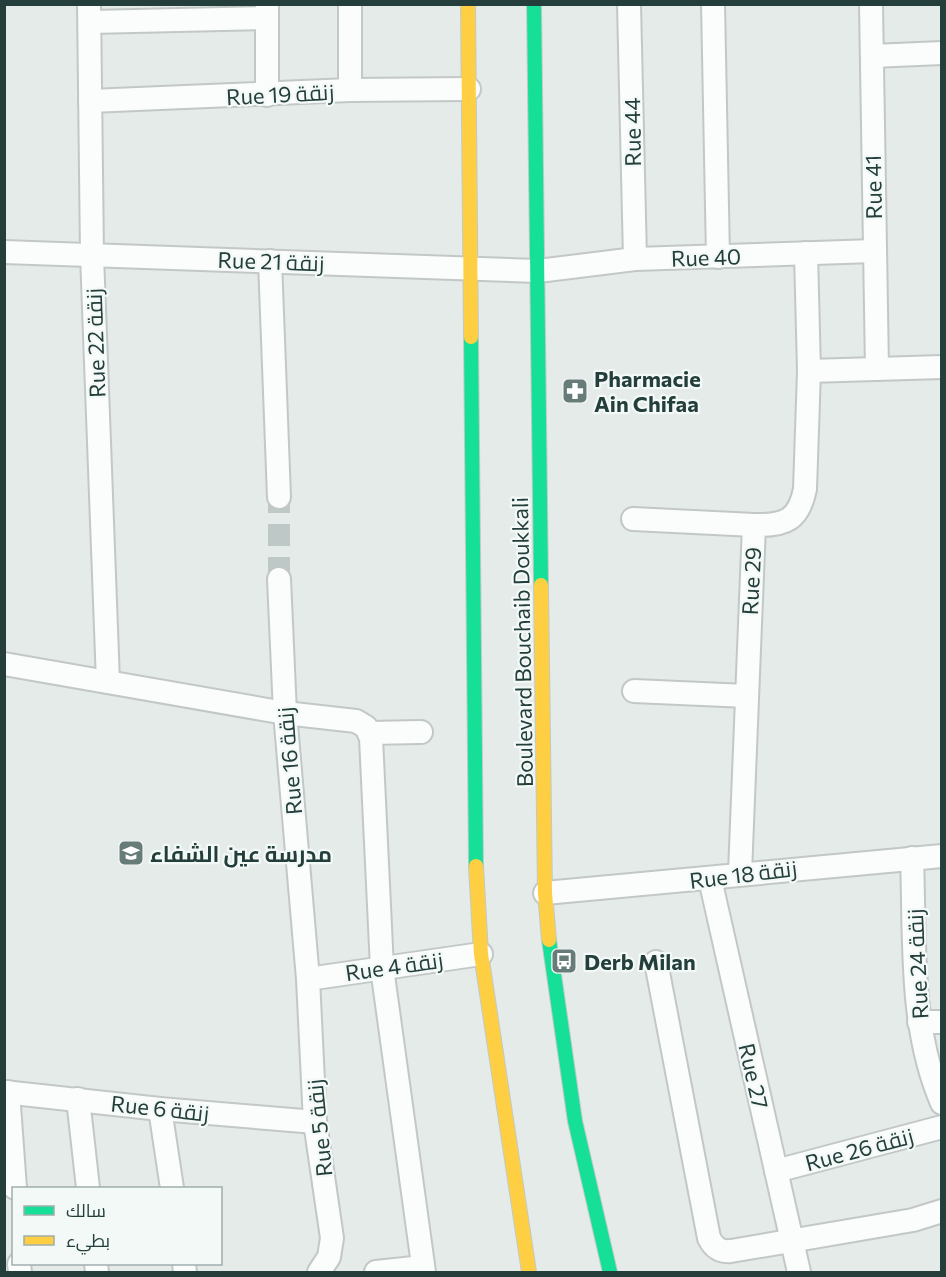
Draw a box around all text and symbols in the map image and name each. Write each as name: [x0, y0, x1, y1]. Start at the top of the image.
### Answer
street label: Rue 19 زنقة: [225, 78, 335, 110]
street label: Rue 44: [618, 97, 646, 167]
street label: Rue 41: [859, 154, 887, 220]
street label: Rue 40: [670, 242, 742, 272]
street label: Rue 21 زنقة: [217, 246, 325, 276]
street label: Rue 22 زنقة: [80, 288, 110, 398]
place label: Pharmacie Ain Chifaa: [594, 365, 701, 417]
pharmacy icon: Pharmacie Ain Chifaa: [560, 376, 590, 406]
street label: Boulevard Bouchaib Doukkali: [506, 497, 538, 787]
street label: Rue 29: [736, 546, 766, 616]
street label: Rue 16 زنقة: [271, 706, 307, 816]
school or university icon: مدرسة عين الشفاء: [116, 838, 146, 868]
place label: مدرسة عين الشفاء: [150, 840, 332, 868]
street label: Rue 18 زنقة: [688, 854, 798, 894]
street label: Rue 24 زنقة: [901, 908, 933, 1020]
street label: Rue 4 زنقة: [343, 946, 445, 986]
bus stop icon: Derb Milan: [549, 946, 579, 976]
place label: Derb Milan: [584, 948, 696, 975]
street label: Rue 27: [733, 1041, 775, 1111]
street label: Rue 5 زنقة: [300, 1078, 338, 1178]
street label: Rue 6 زنقة: [109, 1089, 211, 1127]
street label: Rue 26 زنقة: [802, 1122, 916, 1176]
legend: [12, 1187, 222, 1265]
text: سالك: [66, 1199, 106, 1221]
text: بطيء: [66, 1229, 110, 1255]

